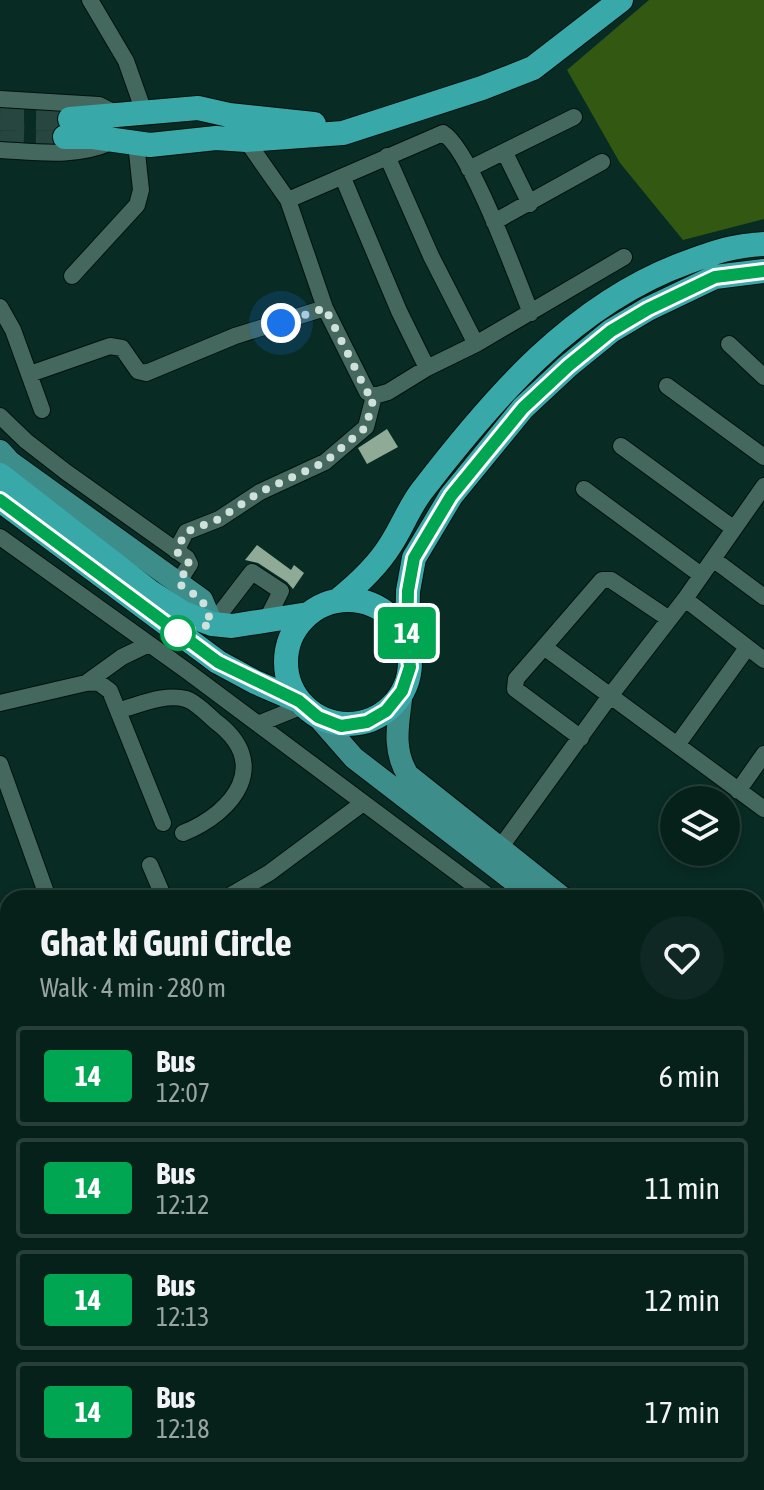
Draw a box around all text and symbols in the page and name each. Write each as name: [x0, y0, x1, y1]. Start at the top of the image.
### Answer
your location: [261, 303, 301, 343]
line badge: 14: [371, 607, 443, 659]
unlabelled marker: [161, 616, 195, 650]
text: 14: [394, 617, 420, 649]
map controls: [660, 786, 740, 866]
button: layers: [660, 786, 740, 866]
button: heart: [640, 916, 724, 1000]
text: Ghat ki Guni Circle: [40, 921, 292, 964]
text: Walk · 4 min · 280 m: [40, 973, 226, 1003]
text: Bus: [156, 1044, 195, 1078]
text: 6 min: [659, 1059, 720, 1093]
text: 14: [75, 1060, 101, 1092]
text: 12:07: [156, 1078, 210, 1108]
text: Bus: [156, 1156, 195, 1190]
text: 11 min: [645, 1171, 720, 1205]
text: 14: [75, 1172, 101, 1204]
text: 12:12: [156, 1190, 210, 1220]
text: Bus: [156, 1268, 195, 1302]
text: 12 min: [645, 1283, 720, 1317]
text: 14: [75, 1284, 101, 1316]
text: 12:13: [156, 1302, 210, 1332]
text: Bus: [156, 1380, 195, 1414]
text: 17 min: [645, 1395, 720, 1429]
text: 14: [75, 1396, 101, 1428]
text: 12:18: [156, 1414, 210, 1444]

